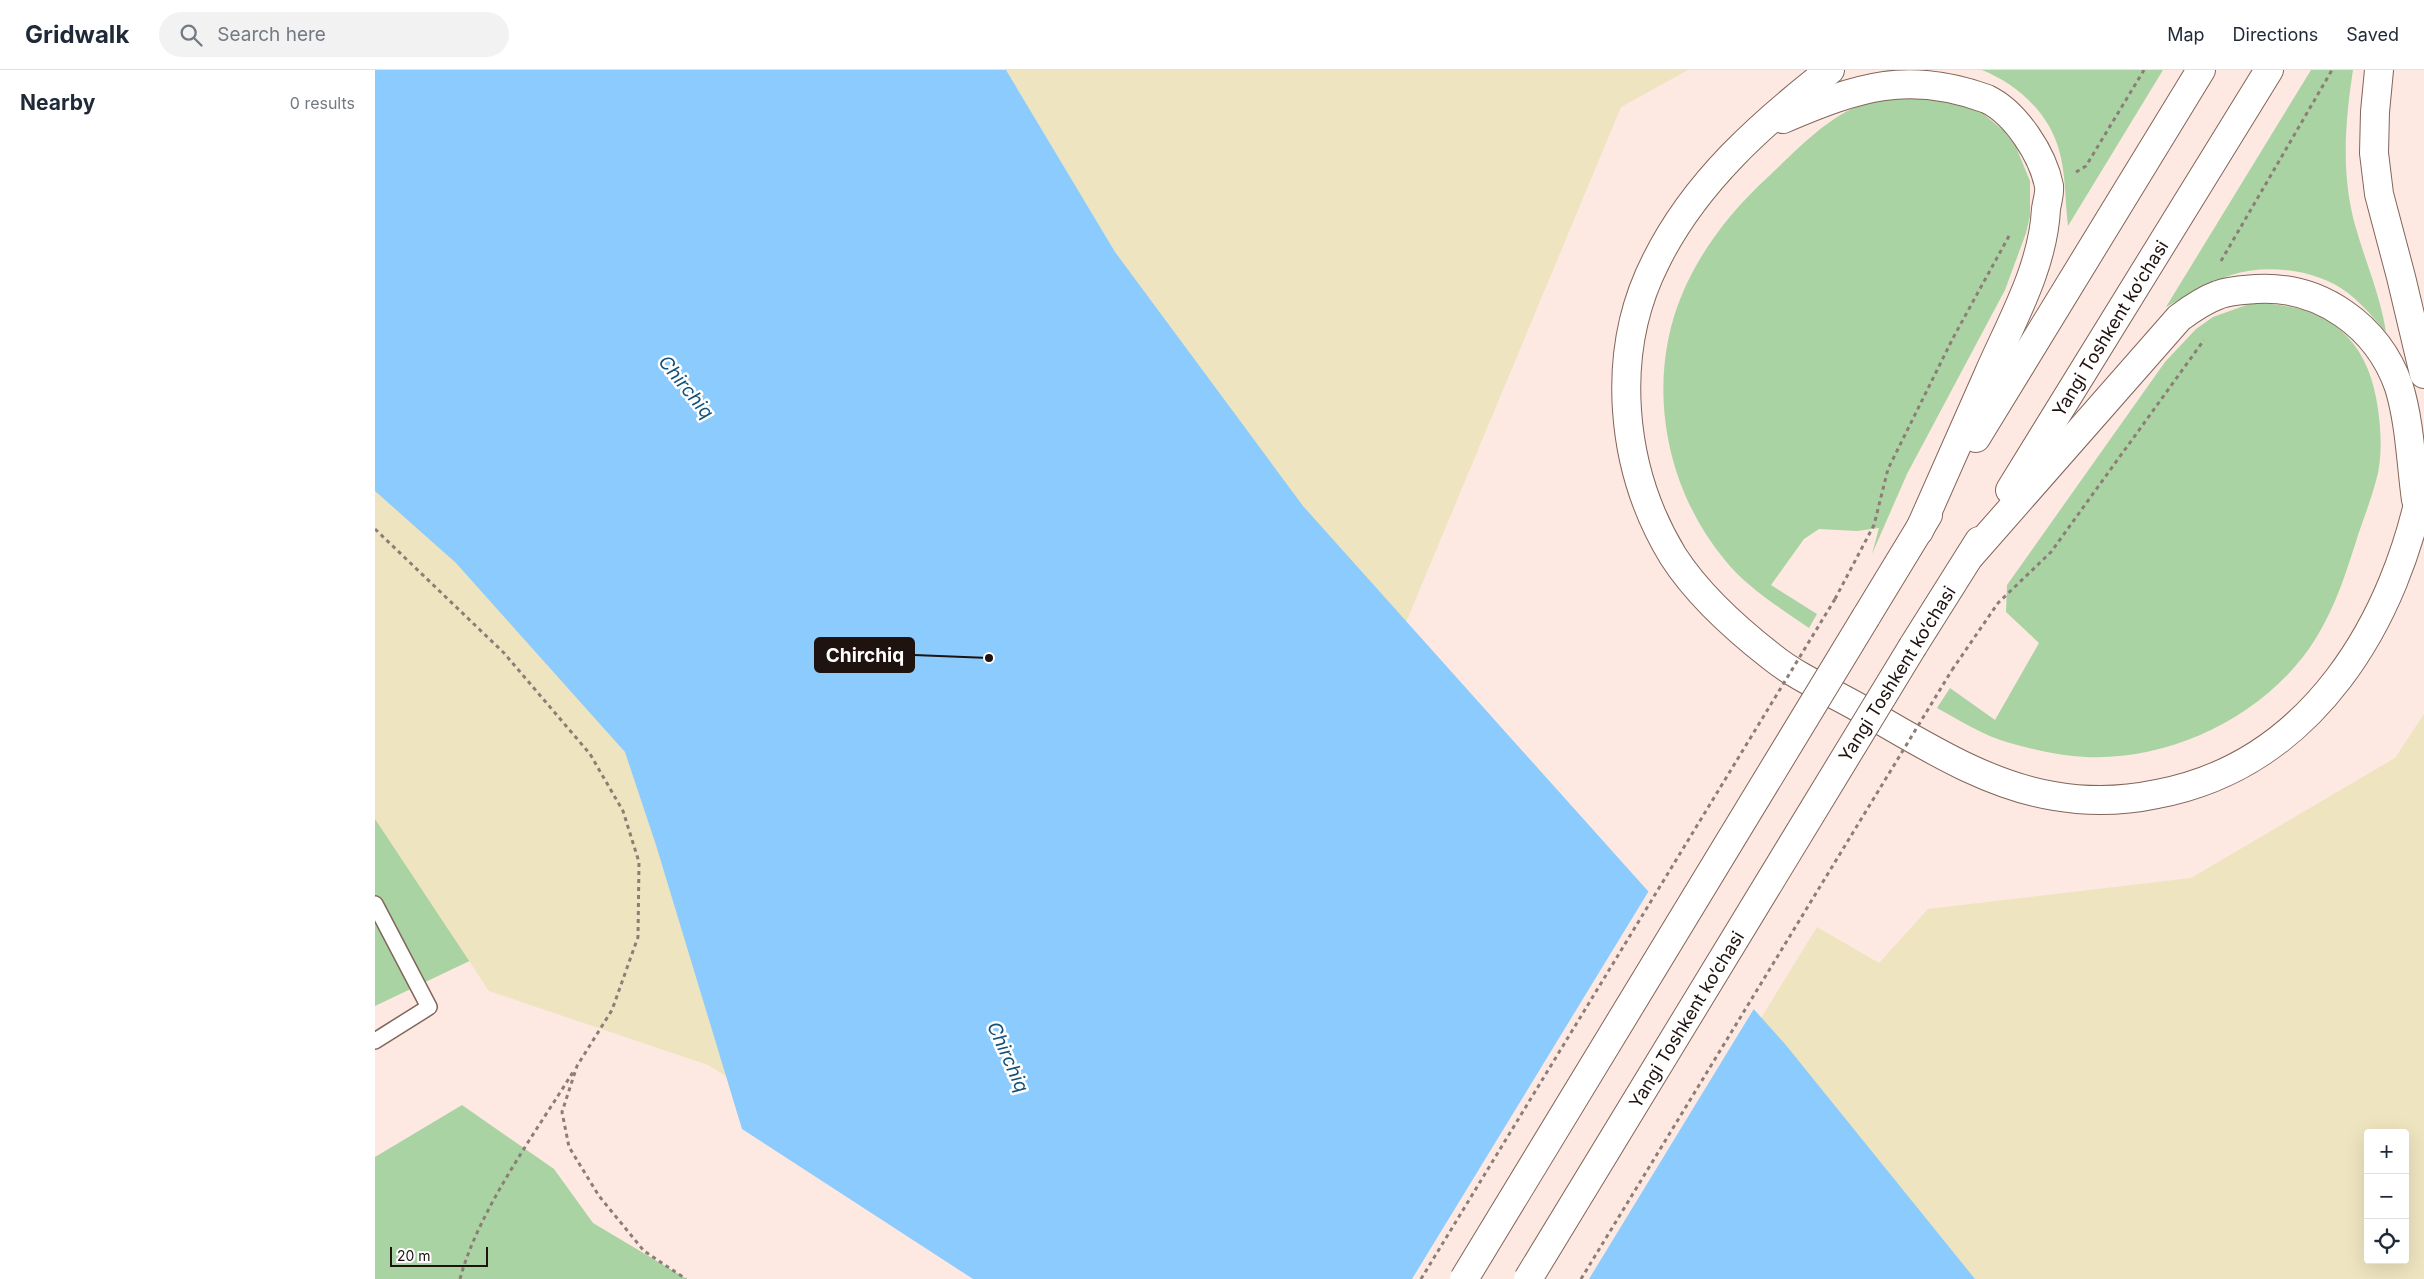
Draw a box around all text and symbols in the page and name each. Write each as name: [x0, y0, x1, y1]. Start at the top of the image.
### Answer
search box: [159, 12, 509, 57]
text: Gridwalk: [25, 20, 129, 49]
icon: search: [177, 21, 205, 49]
text: Search here: [217, 23, 326, 46]
text: Map: [2167, 24, 2205, 45]
text: Directions: [2233, 24, 2318, 45]
text: Saved: [2346, 24, 2399, 45]
text: Nearby: [20, 90, 95, 115]
text: 0 results: [290, 93, 355, 113]
street label: Yangi Toshkent ko‘chasi: [2048, 236, 2172, 420]
water label: Chirchiq: [653, 351, 719, 424]
street label: Yangi Toshkent ko‘chasi: [1834, 582, 1960, 766]
callout: Chirchiq: [815, 638, 914, 672]
text: Chirchiq: [826, 644, 904, 667]
street label: Yangi Toshkent ko‘chasi: [1624, 927, 1748, 1111]
water label: Chirchiq: [982, 1018, 1034, 1096]
map controls: [2364, 1129, 2409, 1264]
button: +: [2364, 1129, 2409, 1174]
button: −: [2364, 1174, 2409, 1219]
button: locate: [2364, 1219, 2409, 1264]
scale bar: [390, 1244, 487, 1267]
text: 20 m: [397, 1247, 431, 1264]

